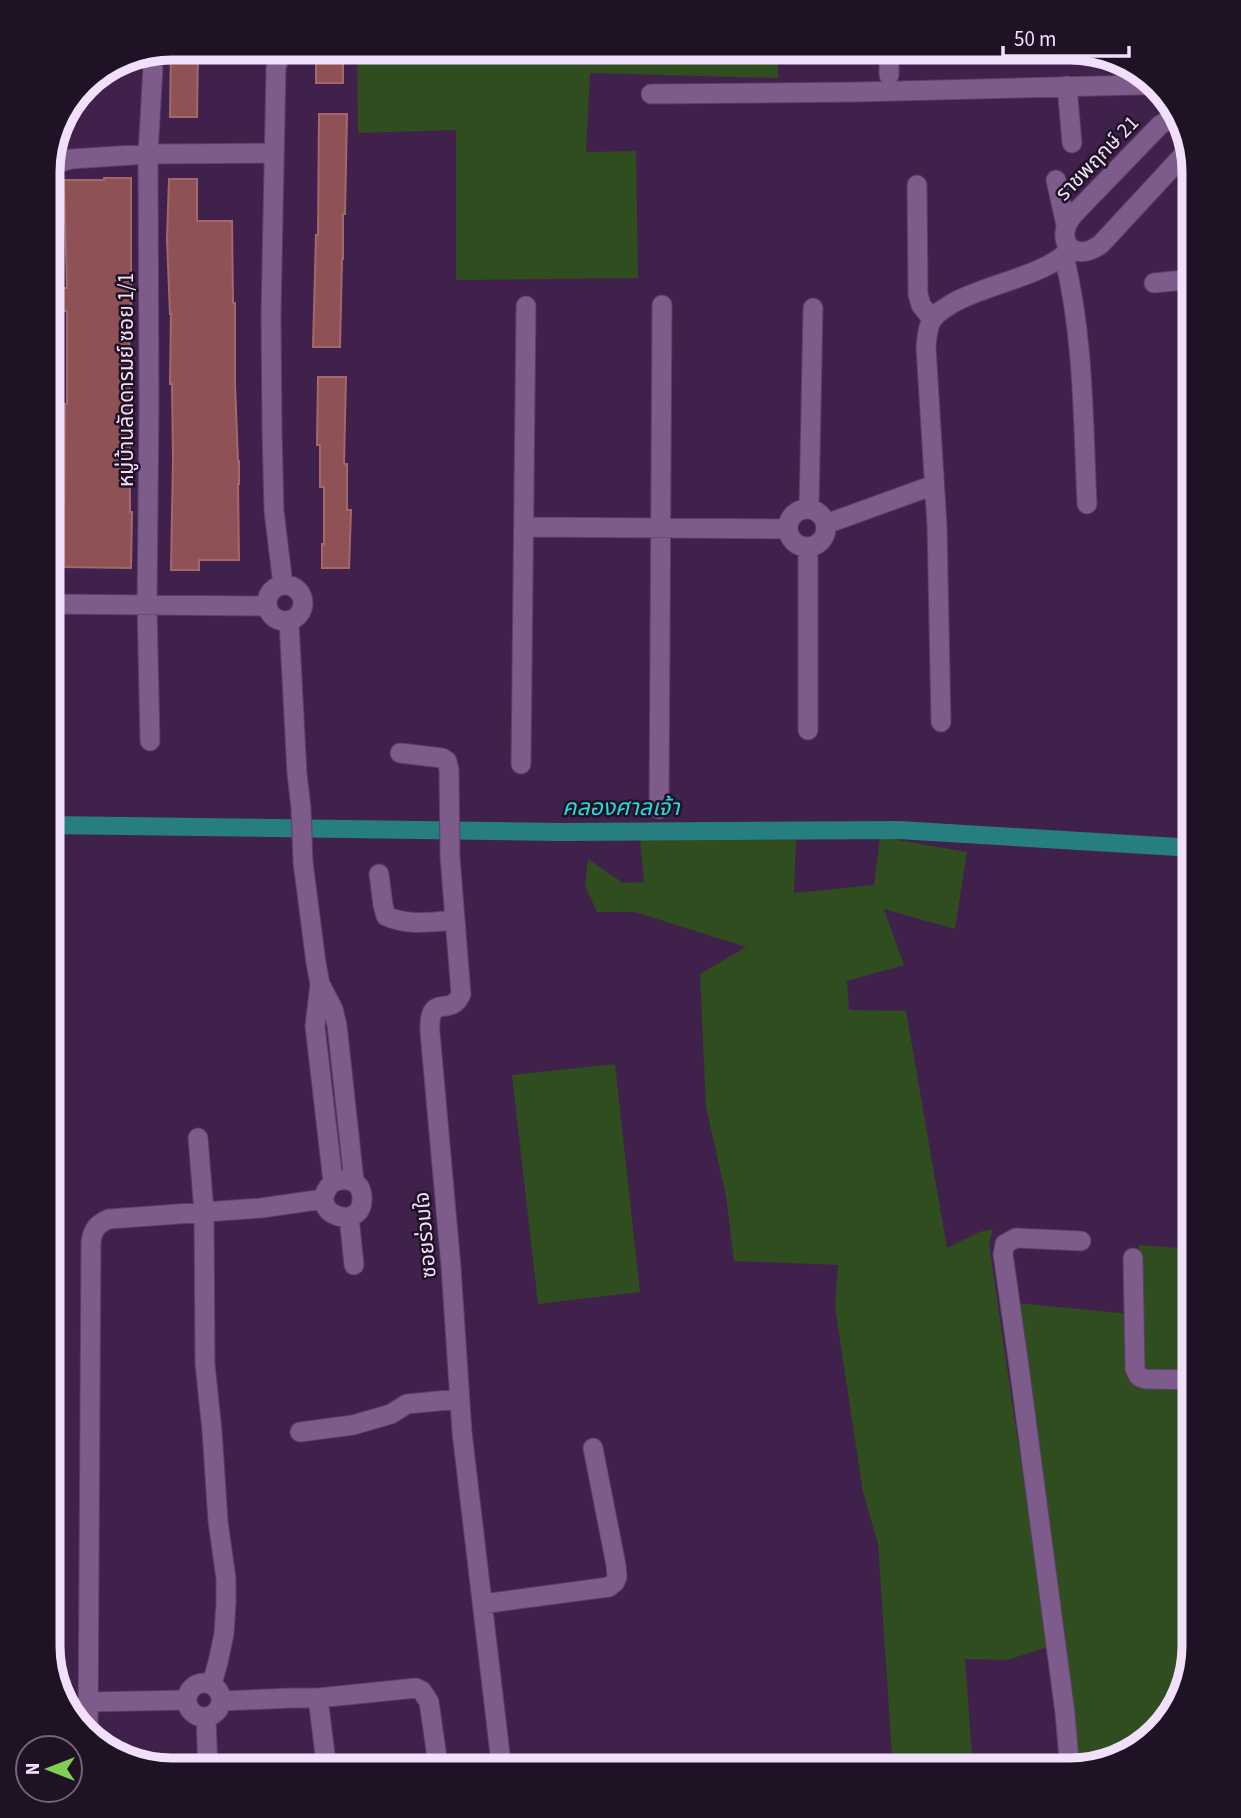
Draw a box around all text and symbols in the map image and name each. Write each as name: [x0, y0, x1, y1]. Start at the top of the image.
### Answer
scale bar: [1003, 14, 1129, 58]
text: 50 m: [1014, 24, 1056, 54]
street label: ราชพฤกษ์ 21: [1048, 108, 1146, 208]
street label: หมู่บ้านลัดดารมย์ ซอย 1/1: [111, 273, 141, 487]
water label: คลองศาลเจ้า: [562, 791, 681, 824]
street label: ซอยร่วมใจ: [406, 1191, 444, 1279]
north arrow: [14, 1734, 84, 1804]
text: N: [20, 1763, 47, 1775]

